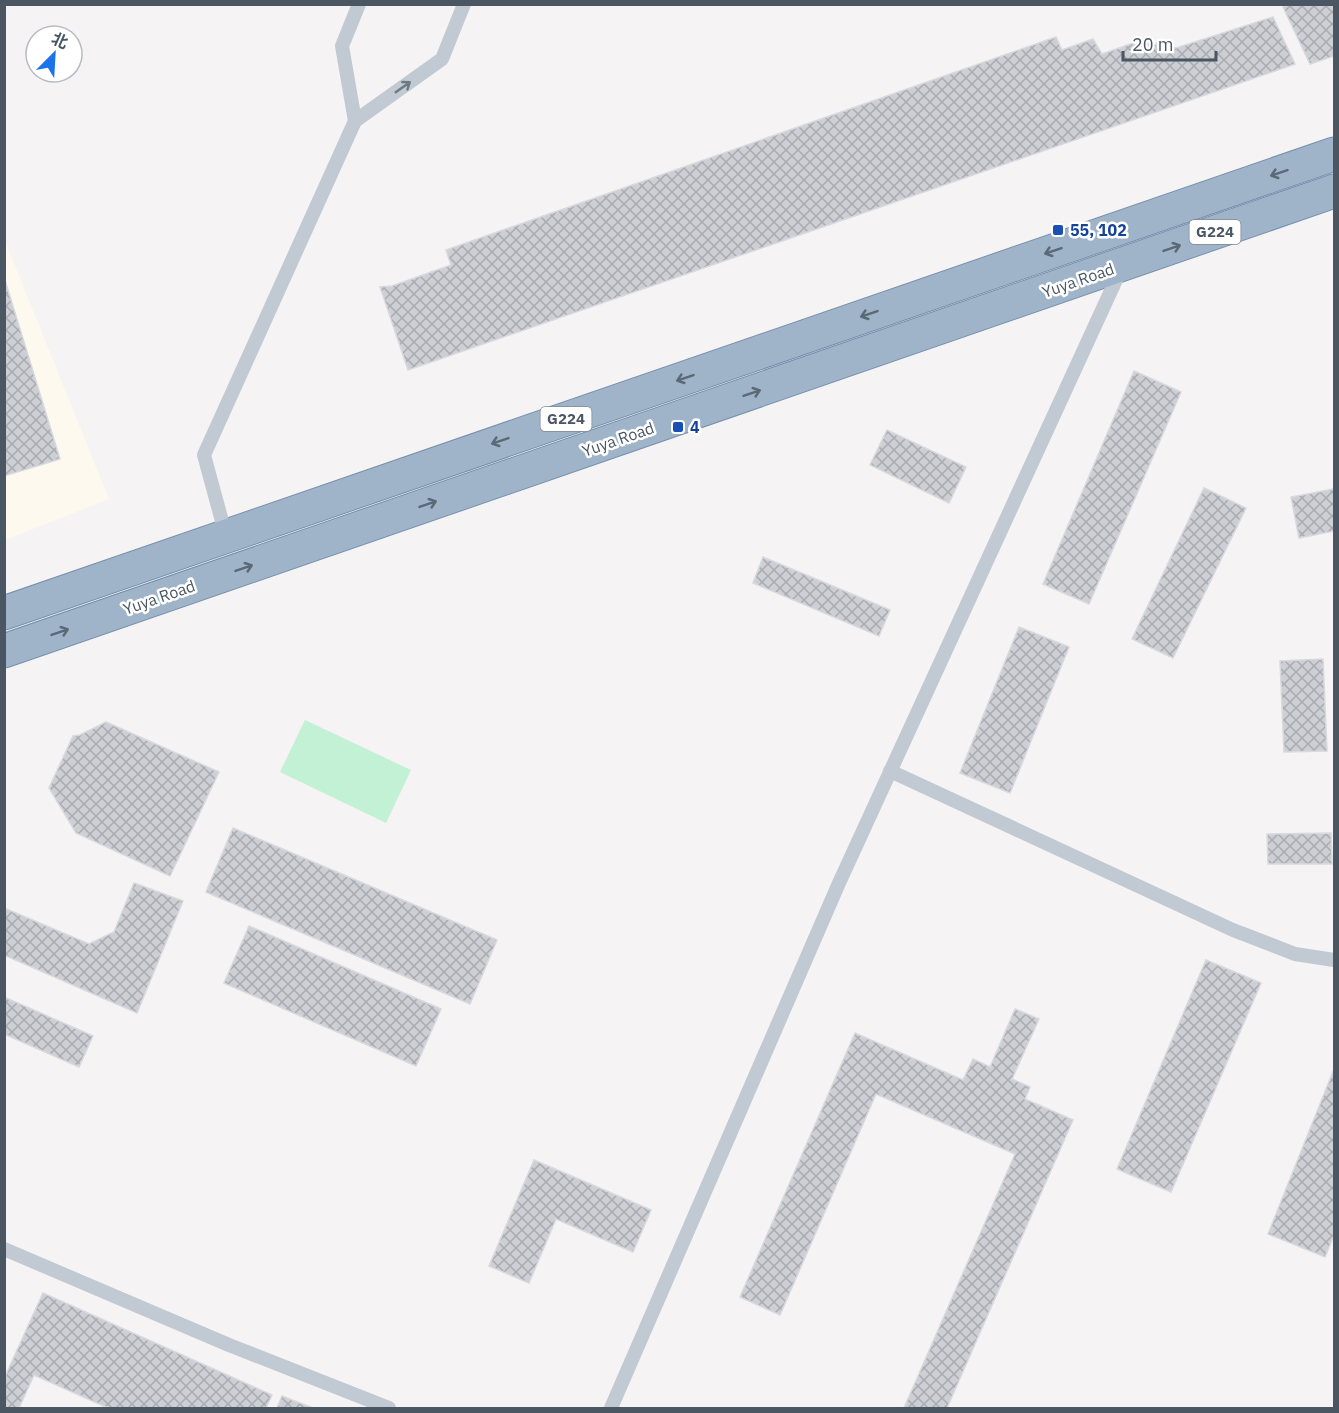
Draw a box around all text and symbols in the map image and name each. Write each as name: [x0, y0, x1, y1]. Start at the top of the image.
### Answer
north arrow: [24, 24, 84, 84]
scale bar: [1123, 24, 1216, 62]
text: 北: [49, 28, 71, 53]
text: 20 m: [1132, 33, 1174, 56]
one-way arrow: [394, 81, 410, 93]
one-way arrow: [1270, 168, 1289, 179]
place label: 55, 102: [1070, 220, 1127, 240]
road number: G224: [1190, 220, 1240, 244]
marker: 55, 102: [1051, 223, 1065, 237]
one-way arrow: [1162, 241, 1180, 252]
one-way arrow: [1044, 246, 1063, 257]
street label: Yuya Road: [1039, 258, 1117, 302]
one-way arrow: [860, 310, 879, 321]
one-way arrow: [676, 373, 695, 384]
one-way arrow: [742, 386, 761, 397]
road number: G224: [540, 407, 592, 431]
street label: Yuya Road: [579, 417, 657, 461]
place label: 4: [690, 417, 700, 437]
marker: 4: [671, 420, 685, 434]
one-way arrow: [491, 437, 510, 448]
one-way arrow: [418, 498, 437, 509]
one-way arrow: [234, 561, 253, 572]
street label: Yuya Road: [120, 575, 198, 619]
one-way arrow: [50, 625, 69, 636]

